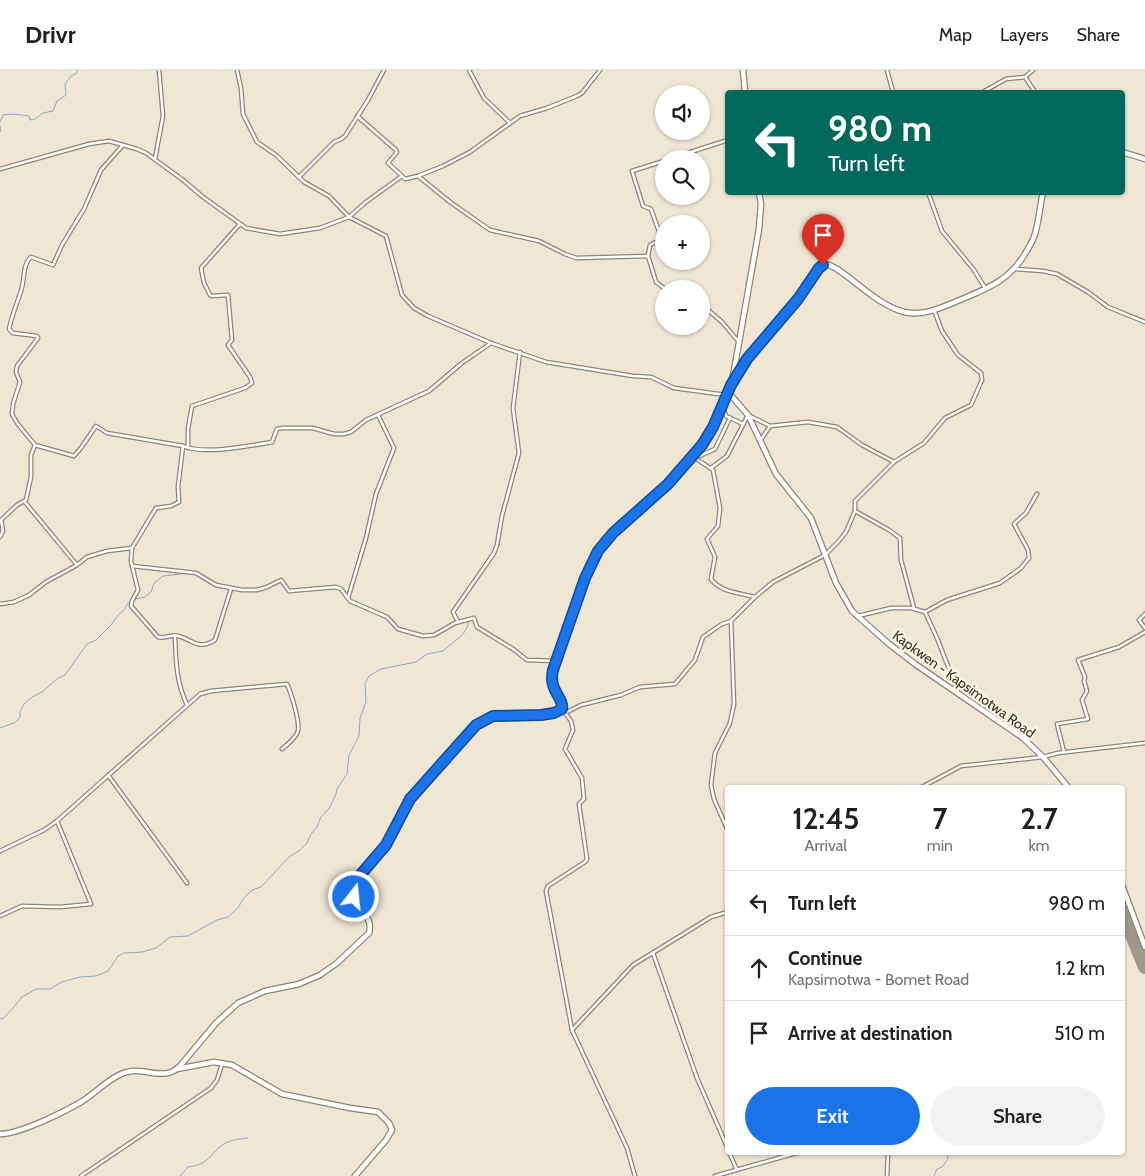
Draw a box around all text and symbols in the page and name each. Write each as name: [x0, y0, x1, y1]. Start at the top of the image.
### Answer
text: Drivr: [25, 20, 76, 49]
text: Map: [939, 24, 972, 46]
text: Layers: [1000, 24, 1049, 46]
text: Share: [1077, 24, 1120, 46]
map controls: [655, 85, 710, 335]
button: sound: [655, 85, 710, 140]
text: 980 m: [828, 107, 932, 150]
icon: left: [745, 110, 810, 175]
button: search: [655, 150, 710, 205]
text: Turn left: [828, 150, 905, 177]
pin: [802, 214, 844, 265]
button: +: [655, 215, 710, 270]
icon: arrive: [809, 221, 837, 249]
button: −: [655, 280, 710, 335]
street label: Kapkwen - Kapsimotwa Road: [889, 626, 1039, 742]
text: 12:45: [792, 800, 859, 837]
text: 7: [932, 800, 947, 837]
text: 2.7: [1020, 800, 1058, 837]
text: Arrival: [805, 836, 847, 855]
text: min: [927, 836, 953, 855]
text: km: [1028, 836, 1050, 855]
position arrow: [327, 870, 379, 922]
icon: left: [745, 889, 773, 917]
text: Turn left: [788, 892, 856, 915]
text: 980 m: [1048, 892, 1105, 915]
text: Continue: [788, 947, 862, 970]
icon: ahead: [745, 954, 773, 982]
text: 1.2 km: [1055, 957, 1105, 980]
text: Kapsimotwa - Bomet Road: [788, 970, 969, 989]
icon: arrive: [745, 1019, 773, 1047]
text: Arrive at destination: [788, 1022, 952, 1045]
text: 510 m: [1054, 1022, 1105, 1045]
button: Exit: [745, 1087, 920, 1145]
button: Share: [930, 1087, 1105, 1145]

